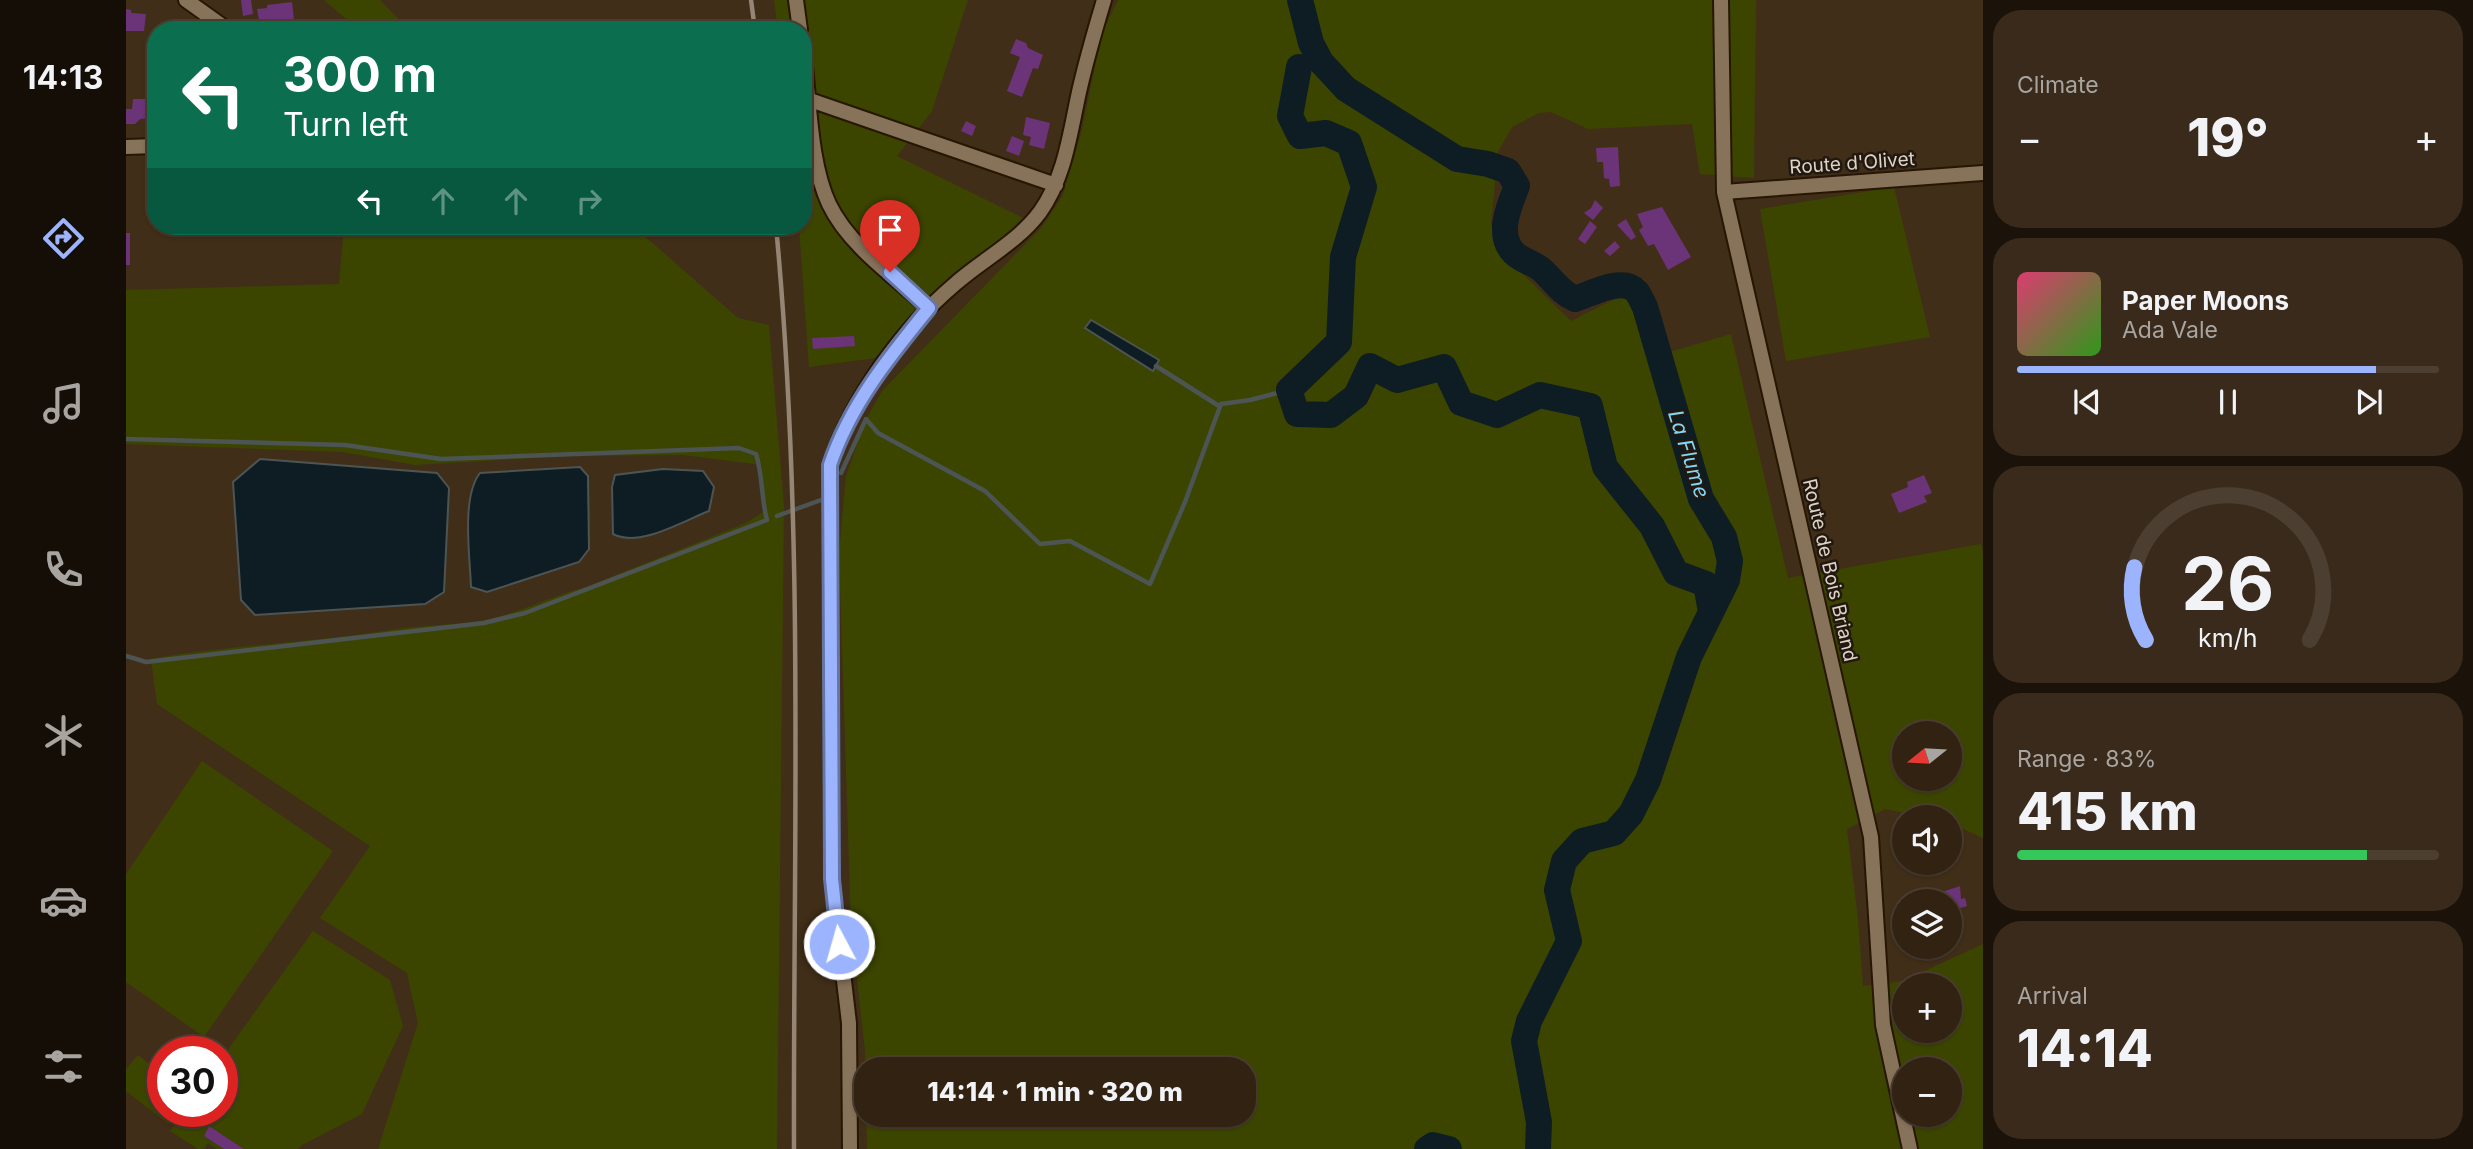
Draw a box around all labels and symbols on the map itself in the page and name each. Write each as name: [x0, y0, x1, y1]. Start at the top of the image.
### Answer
street label: Route d'Olivet: [1788, 147, 1916, 179]
pin: [860, 200, 920, 272]
water label: La Flume: [1663, 407, 1715, 501]
street label: Route de Bois Briand: [1798, 476, 1862, 664]
north arrow: [1892, 721, 1962, 791]
position arrow: [802, 907, 876, 981]
speed limit sign: 30: [147, 1036, 238, 1127]

